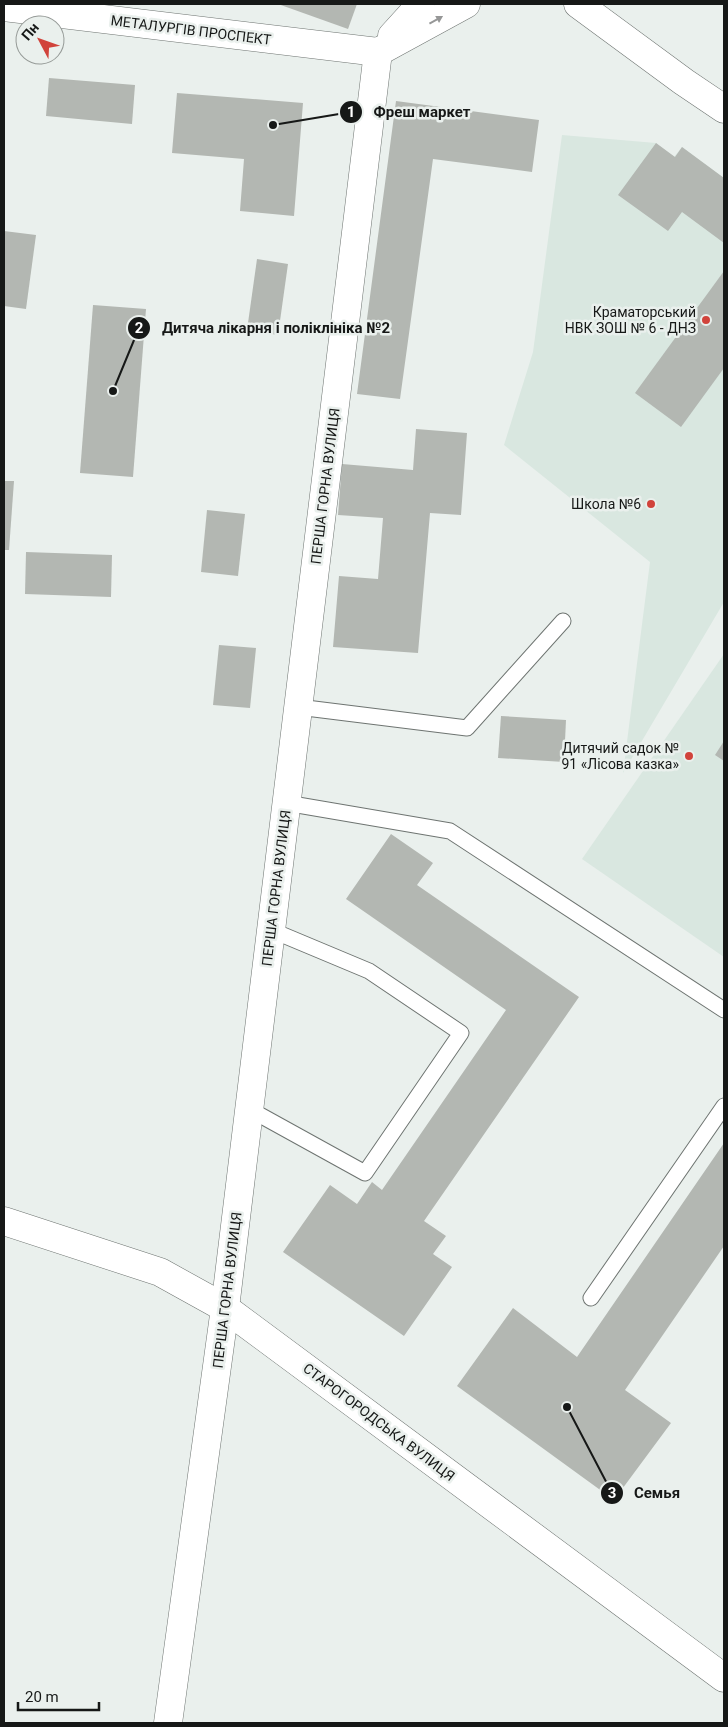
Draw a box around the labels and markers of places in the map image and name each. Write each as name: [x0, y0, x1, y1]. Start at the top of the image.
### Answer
callout: Фреш маркет: [339, 97, 481, 127]
place label: Краматорський НВК ЗОШ № 6 - ДНЗ: [565, 304, 696, 336]
callout: Дитяча лікарня і поліклініка №2: [127, 313, 400, 343]
marker: Краматорський НВК ЗОШ № 6 - ДНЗ: [700, 314, 712, 326]
place label: Школа №6: [571, 496, 641, 512]
marker: Школа №6: [645, 498, 657, 510]
place label: Дитячий садок № 91 «Лісова казка»: [561, 740, 679, 772]
marker: Дитячий садок № 91 «Лісова казка»: [683, 750, 695, 762]
callout: Семья: [599, 1478, 690, 1508]

